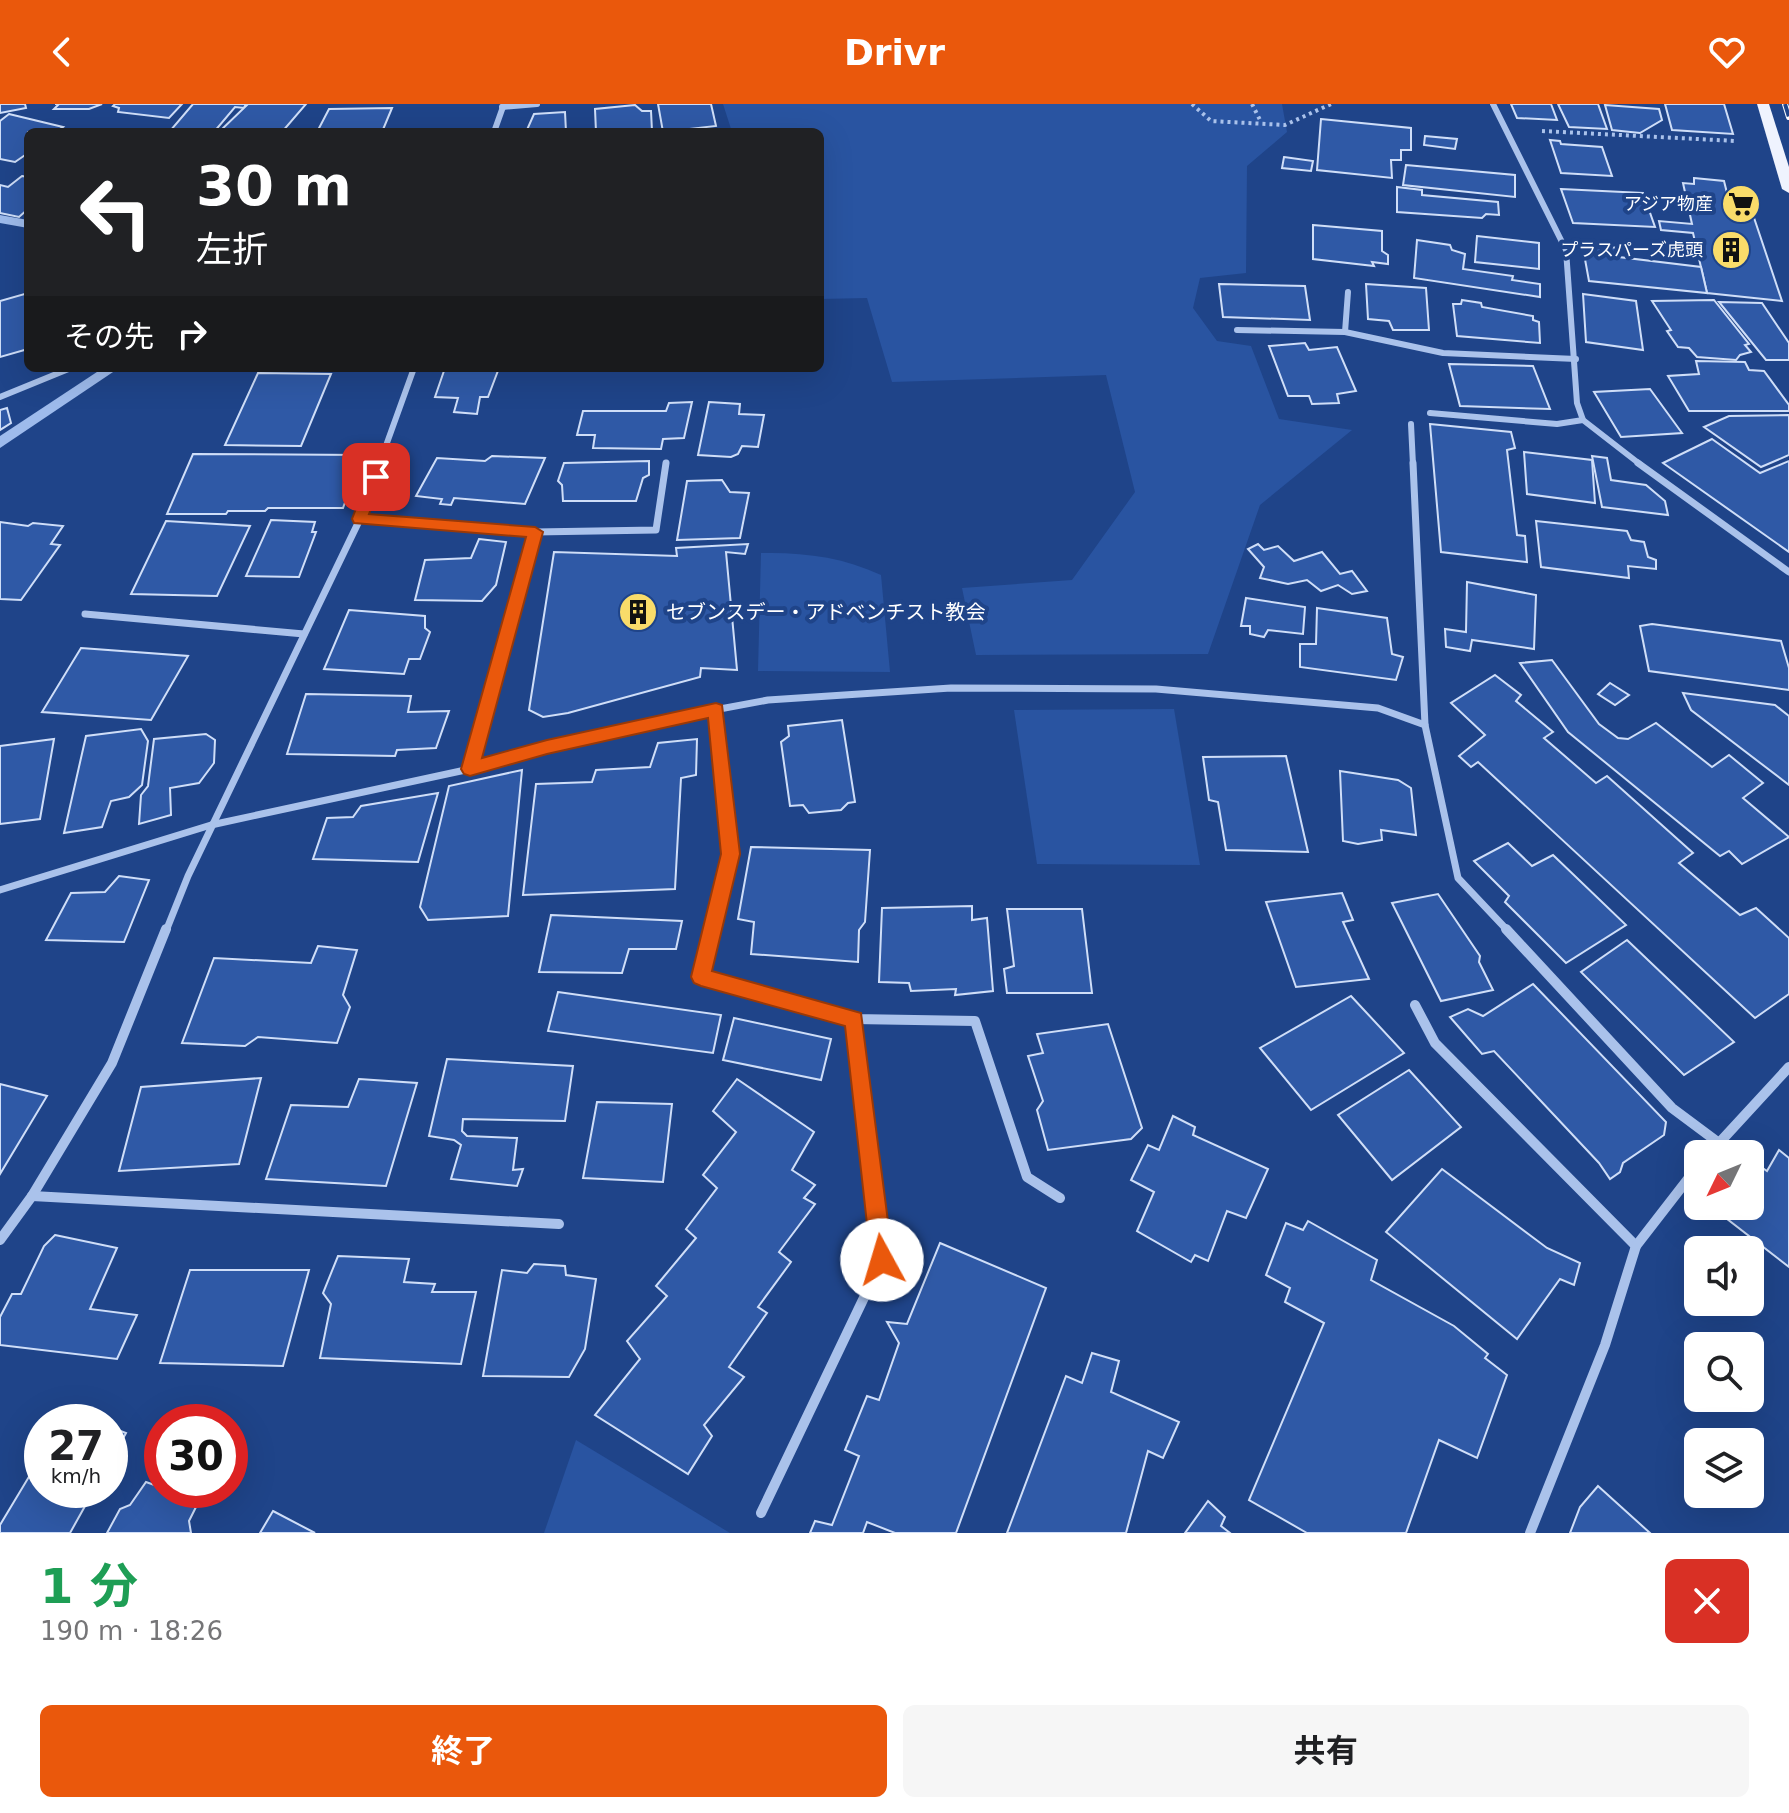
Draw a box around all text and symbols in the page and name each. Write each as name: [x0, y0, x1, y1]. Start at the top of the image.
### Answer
icon: back: [40, 30, 84, 74]
icon: heart: [1705, 30, 1749, 74]
text: Drivr: [844, 32, 945, 73]
text: 30 m: [196, 153, 352, 218]
icon: left: [64, 160, 168, 264]
supermarket icon: アジア物産: [1720, 183, 1762, 225]
place label: アジア物産: [1624, 193, 1713, 214]
text: 左折: [196, 229, 268, 270]
building icon: プラスパーズ虎頭: [1710, 229, 1752, 271]
place label: プラスパーズ虎頭: [1560, 239, 1703, 260]
icon: right: [170, 312, 214, 356]
text: その先: [64, 319, 154, 354]
pin: [342, 443, 410, 511]
icon: arrive: [354, 455, 398, 499]
building icon: セブンスデー・アドベンチスト教会: [617, 591, 659, 633]
place label: セブンスデー・アドベンチスト教会: [666, 600, 986, 624]
north arrow: [1684, 1140, 1764, 1220]
map controls: [1684, 1140, 1764, 1508]
position arrow: [840, 1218, 924, 1302]
button: sound: [1684, 1236, 1764, 1316]
button: search: [1684, 1332, 1764, 1412]
speed limit sign: 30: [144, 1404, 248, 1508]
text: 27: [48, 1423, 104, 1469]
button: layers: [1684, 1428, 1764, 1508]
text: km/h: [51, 1464, 101, 1488]
text: 1 分: [40, 1558, 138, 1614]
button: close: [1665, 1559, 1749, 1643]
text: 190 m · 18:26: [40, 1616, 223, 1646]
button: 終了: [40, 1705, 887, 1797]
button: 共有: [903, 1705, 1749, 1797]

